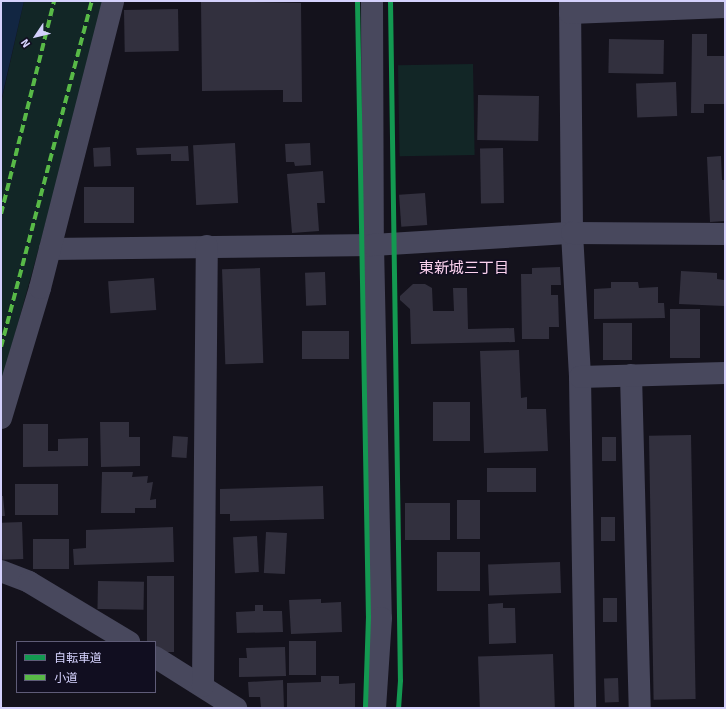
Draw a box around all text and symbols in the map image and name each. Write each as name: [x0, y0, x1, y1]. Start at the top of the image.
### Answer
north arrow: [16, 16, 56, 56]
text: N: [18, 36, 33, 50]
district label: 東新城三丁目: [419, 260, 509, 278]
legend: [16, 641, 156, 693]
text: 自転車道: [54, 651, 102, 666]
text: 小道: [54, 671, 78, 686]

